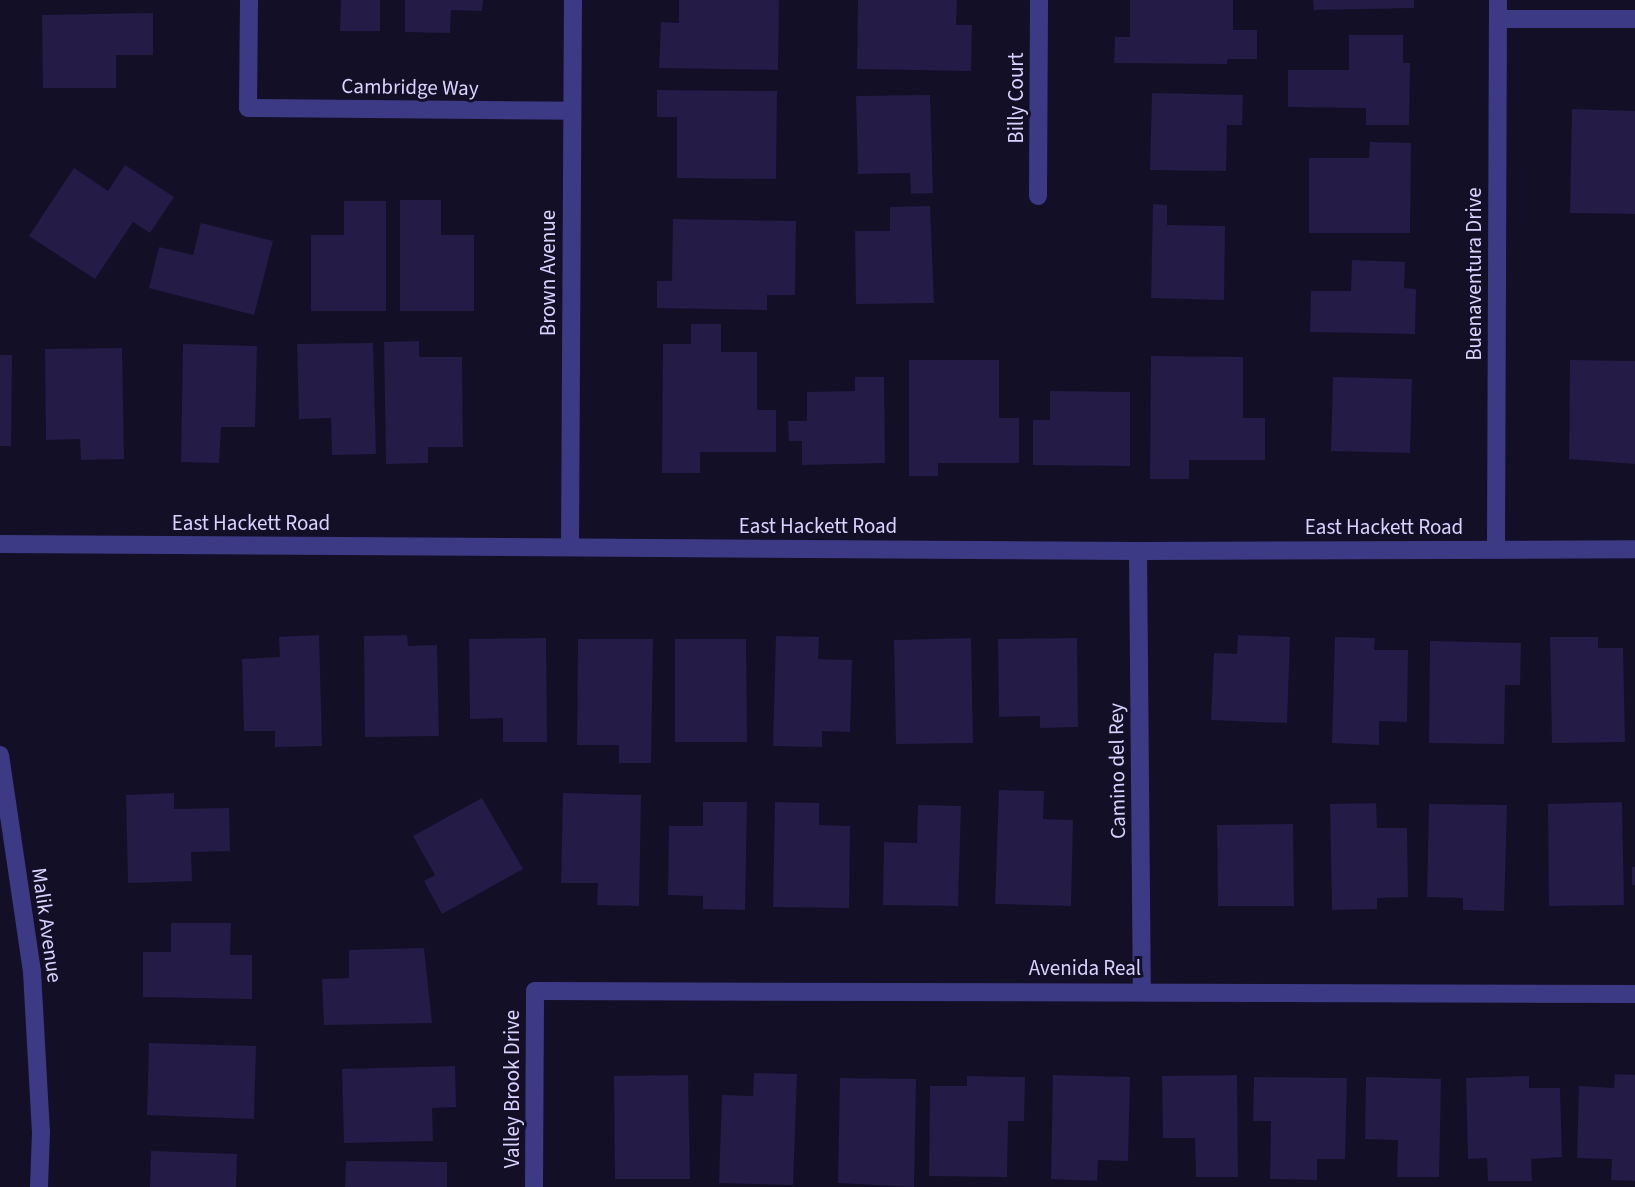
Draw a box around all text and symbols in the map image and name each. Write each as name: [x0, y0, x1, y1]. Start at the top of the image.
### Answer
street label: Billy Court: [1003, 52, 1029, 144]
street label: Cambridge Way: [341, 73, 479, 101]
street label: Buenaventura Drive: [1461, 187, 1487, 361]
street label: Brown Avenue: [535, 210, 561, 336]
street label: East Hackett Road: [172, 510, 330, 536]
street label: East Hackett Road: [739, 513, 897, 539]
street label: East Hackett Road: [1305, 514, 1463, 540]
street label: Camino del Rey: [1103, 703, 1131, 839]
street label: Malik Avenue: [26, 866, 68, 984]
street label: Avenida Real: [1029, 955, 1141, 981]
street label: Valley Brook Drive: [499, 1010, 525, 1168]

